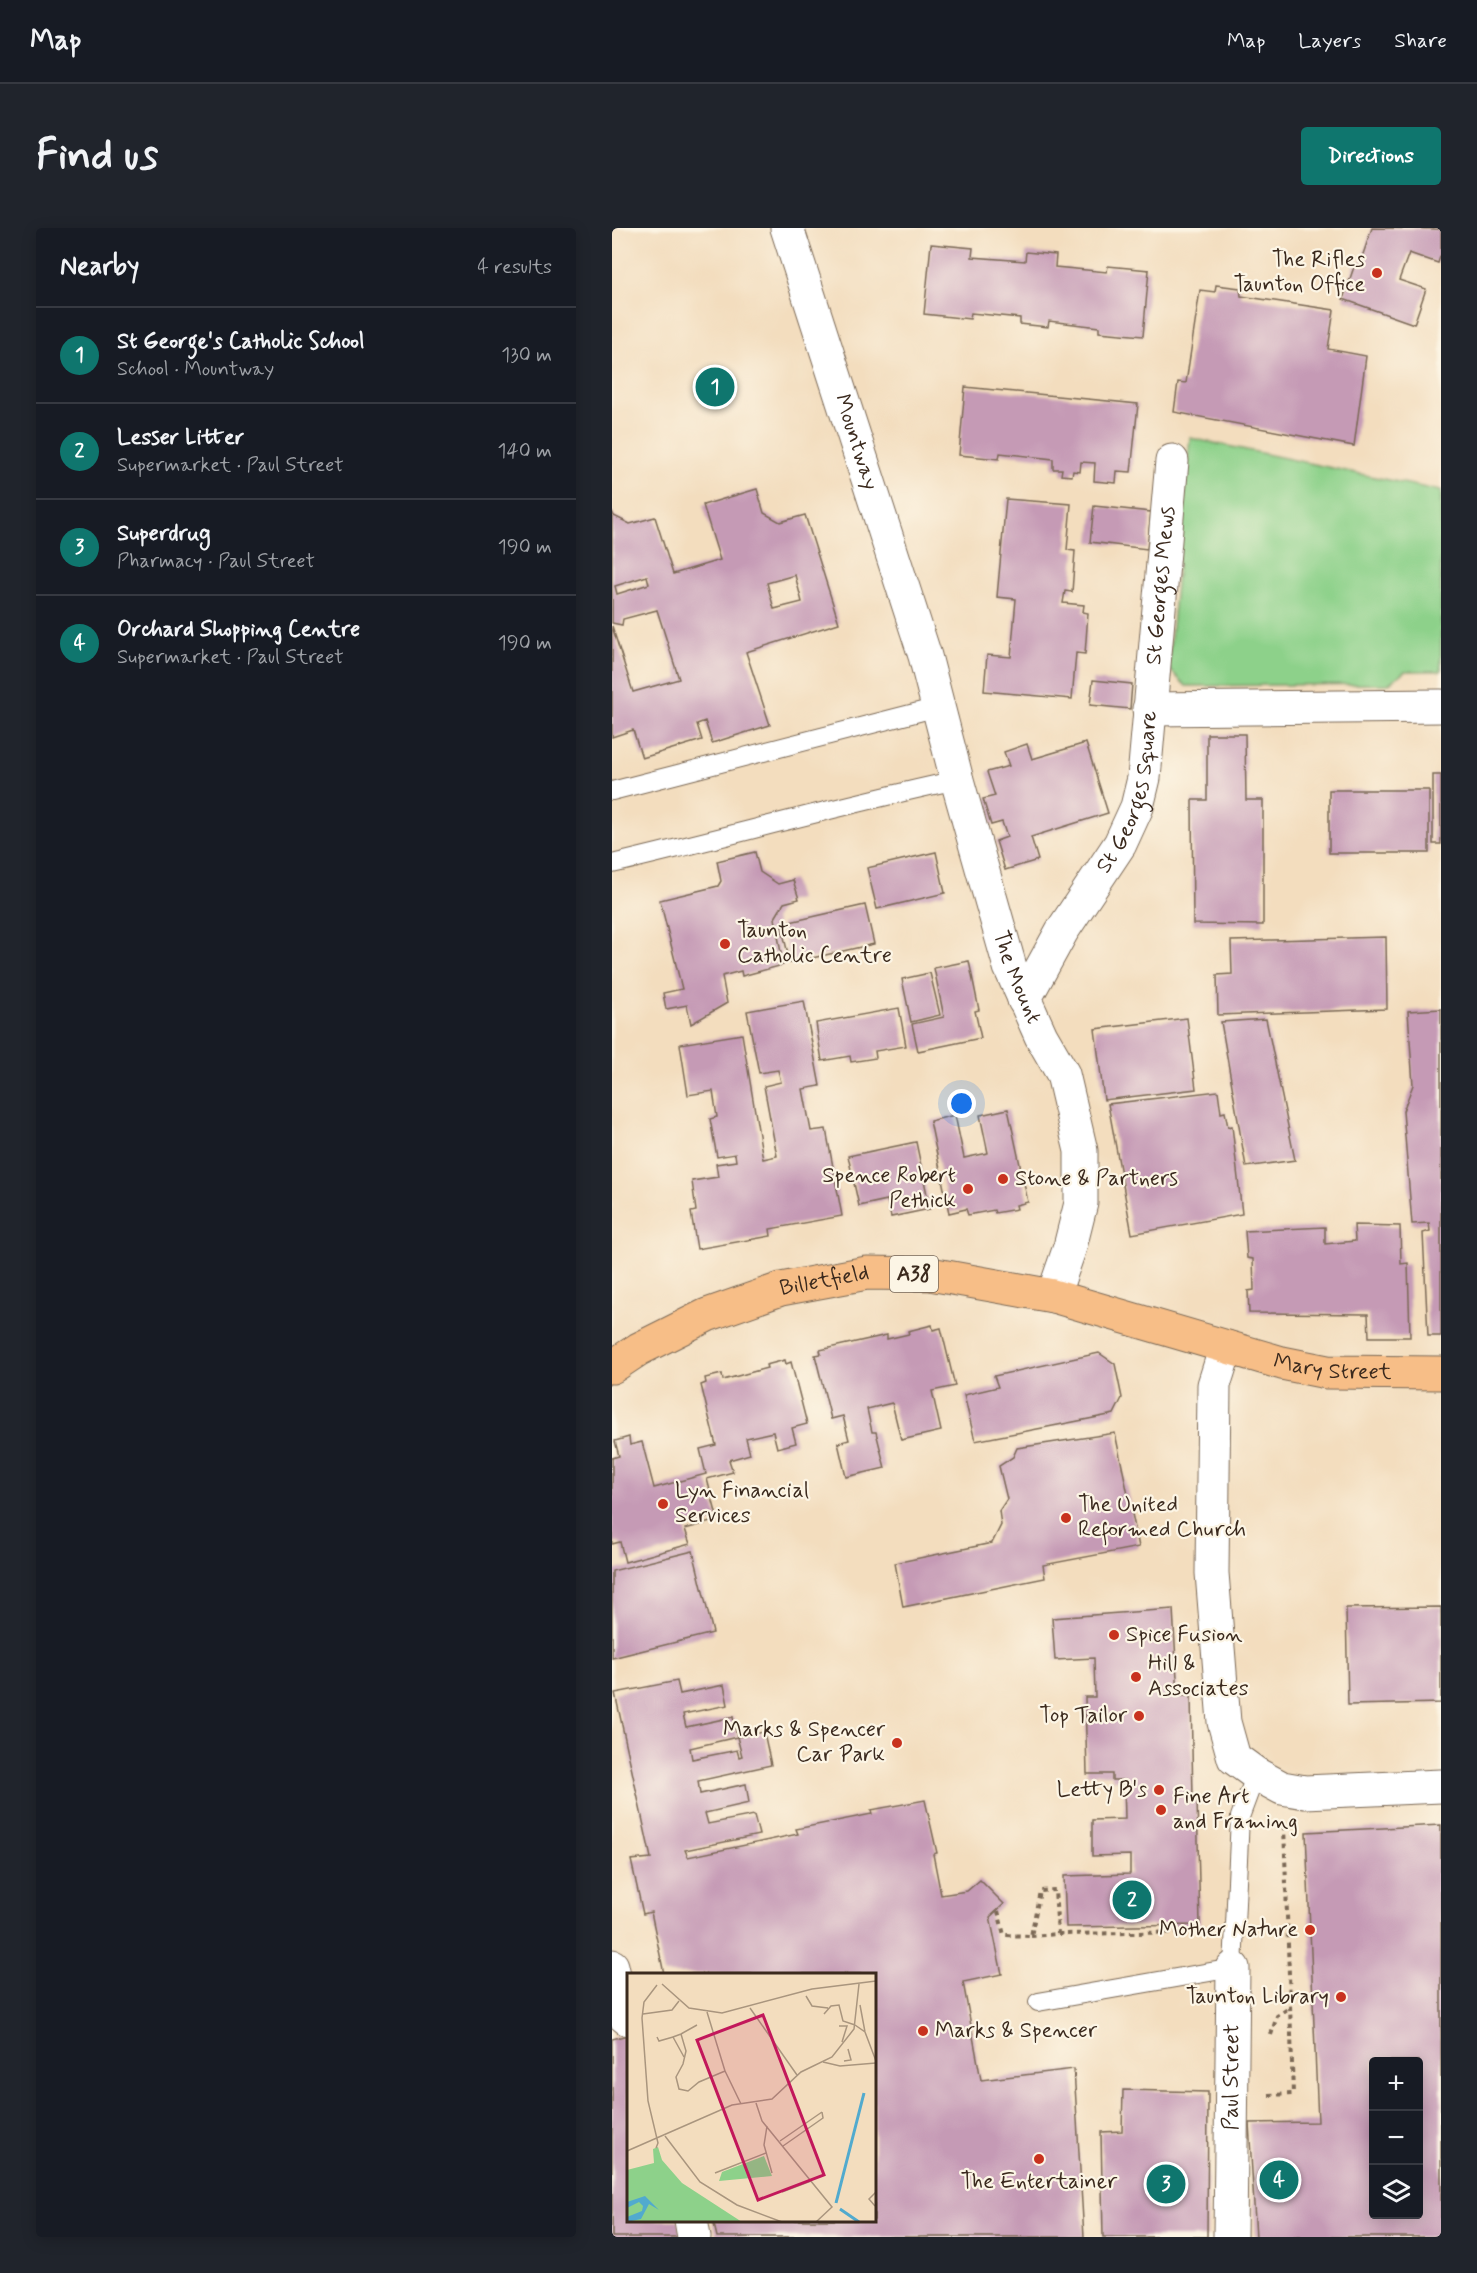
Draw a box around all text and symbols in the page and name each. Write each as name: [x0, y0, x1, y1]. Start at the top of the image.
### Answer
text: Map: [30, 23, 81, 60]
text: Map: [1227, 27, 1265, 55]
text: Layers: [1298, 27, 1361, 55]
text: Share: [1394, 27, 1447, 55]
button: Directions: [1301, 127, 1441, 185]
text: Find us: [36, 129, 158, 184]
place label: The Rifles Taunton Office: [1233, 246, 1365, 299]
text: Nearby: [60, 250, 139, 284]
text: 4 results: [477, 254, 552, 281]
marker: The Rifles Taunton Office: [1370, 266, 1384, 280]
text: St George's Catholic School: [117, 328, 365, 356]
text: 1: [75, 342, 84, 369]
text: 130 m: [501, 342, 552, 369]
text: School · Mountway: [117, 356, 274, 383]
pin: 1: [696, 364, 734, 410]
street label: Mountway: [828, 391, 885, 494]
text: Lesser Litter: [117, 424, 244, 452]
text: 2: [75, 438, 84, 465]
text: 140 m: [498, 438, 552, 465]
text: Supermarket · Paul Street: [117, 452, 344, 479]
street label: St Georges Mews: [1140, 505, 1182, 666]
text: Superdrug: [117, 520, 211, 548]
text: 3: [75, 534, 84, 561]
text: 190 m: [498, 534, 552, 561]
text: Pharmacy · Paul Street: [117, 548, 315, 575]
text: Orchard Shopping Centre: [117, 616, 360, 644]
text: 4: [74, 630, 85, 657]
text: 190 m: [498, 630, 552, 657]
text: Supermarket · Paul Street: [117, 644, 344, 671]
street label: St Georges Square: [1090, 710, 1164, 879]
place label: Taunton Catholic Centre: [737, 917, 892, 970]
street label: The Mount: [986, 927, 1048, 1028]
marker: Taunton Catholic Centre: [718, 937, 732, 951]
your location: [947, 1089, 976, 1118]
place label: Spence Robert Pethick: [822, 1162, 956, 1215]
place label: Stone & Partners: [1015, 1165, 1178, 1193]
marker: Stone & Partners: [996, 1172, 1010, 1186]
marker: Spence Robert Pethick: [961, 1182, 975, 1196]
road number: A38: [890, 1256, 938, 1292]
street label: Billetfield: [777, 1259, 871, 1303]
street label: Mary Street: [1271, 1348, 1392, 1387]
place label: Lyn Financial Services: [675, 1477, 809, 1530]
place label: The United Reformed Church: [1078, 1491, 1246, 1546]
marker: Lyn Financial Services: [656, 1497, 670, 1511]
marker: The United Reformed Church: [1059, 1511, 1073, 1525]
place label: Spice Fusion: [1126, 1621, 1243, 1649]
marker: Spice Fusion: [1107, 1628, 1121, 1642]
place label: Hill & Associates: [1148, 1650, 1249, 1703]
marker: Hill & Associates: [1129, 1670, 1143, 1684]
place label: Top Tailor: [1039, 1702, 1128, 1730]
marker: Top Tailor: [1132, 1709, 1146, 1723]
place label: Marks & Spencer Car Park: [723, 1716, 886, 1769]
marker: Marks & Spencer Car Park: [890, 1736, 904, 1750]
place label: Letty B's: [1057, 1776, 1147, 1804]
marker: Letty B's: [1152, 1783, 1166, 1797]
place label: Fine Art and Framing: [1173, 1783, 1298, 1837]
marker: Fine Art and Framing: [1154, 1803, 1168, 1817]
pin: 2: [1112, 1878, 1152, 1922]
place label: Mother Nature: [1159, 1916, 1298, 1944]
marker: Mother Nature: [1303, 1923, 1317, 1937]
inset map: [627, 1973, 876, 2222]
place label: Taunton Library: [1186, 1983, 1329, 2011]
marker: Taunton Library: [1334, 1990, 1348, 2004]
place label: Marks & Spencer: [935, 2017, 1098, 2045]
street label: Paul Street: [1217, 2023, 1246, 2131]
marker: Marks & Spencer: [916, 2024, 930, 2038]
map controls: [1369, 2057, 1423, 2219]
button: +: [1369, 2057, 1423, 2111]
button: −: [1369, 2111, 1423, 2165]
marker: The Entertainer: [1032, 2152, 1046, 2166]
pin: 4: [1260, 2158, 1298, 2202]
pin: 3: [1146, 2162, 1186, 2206]
button: layers: [1369, 2165, 1423, 2219]
place label: The Entertainer: [961, 2168, 1118, 2196]

